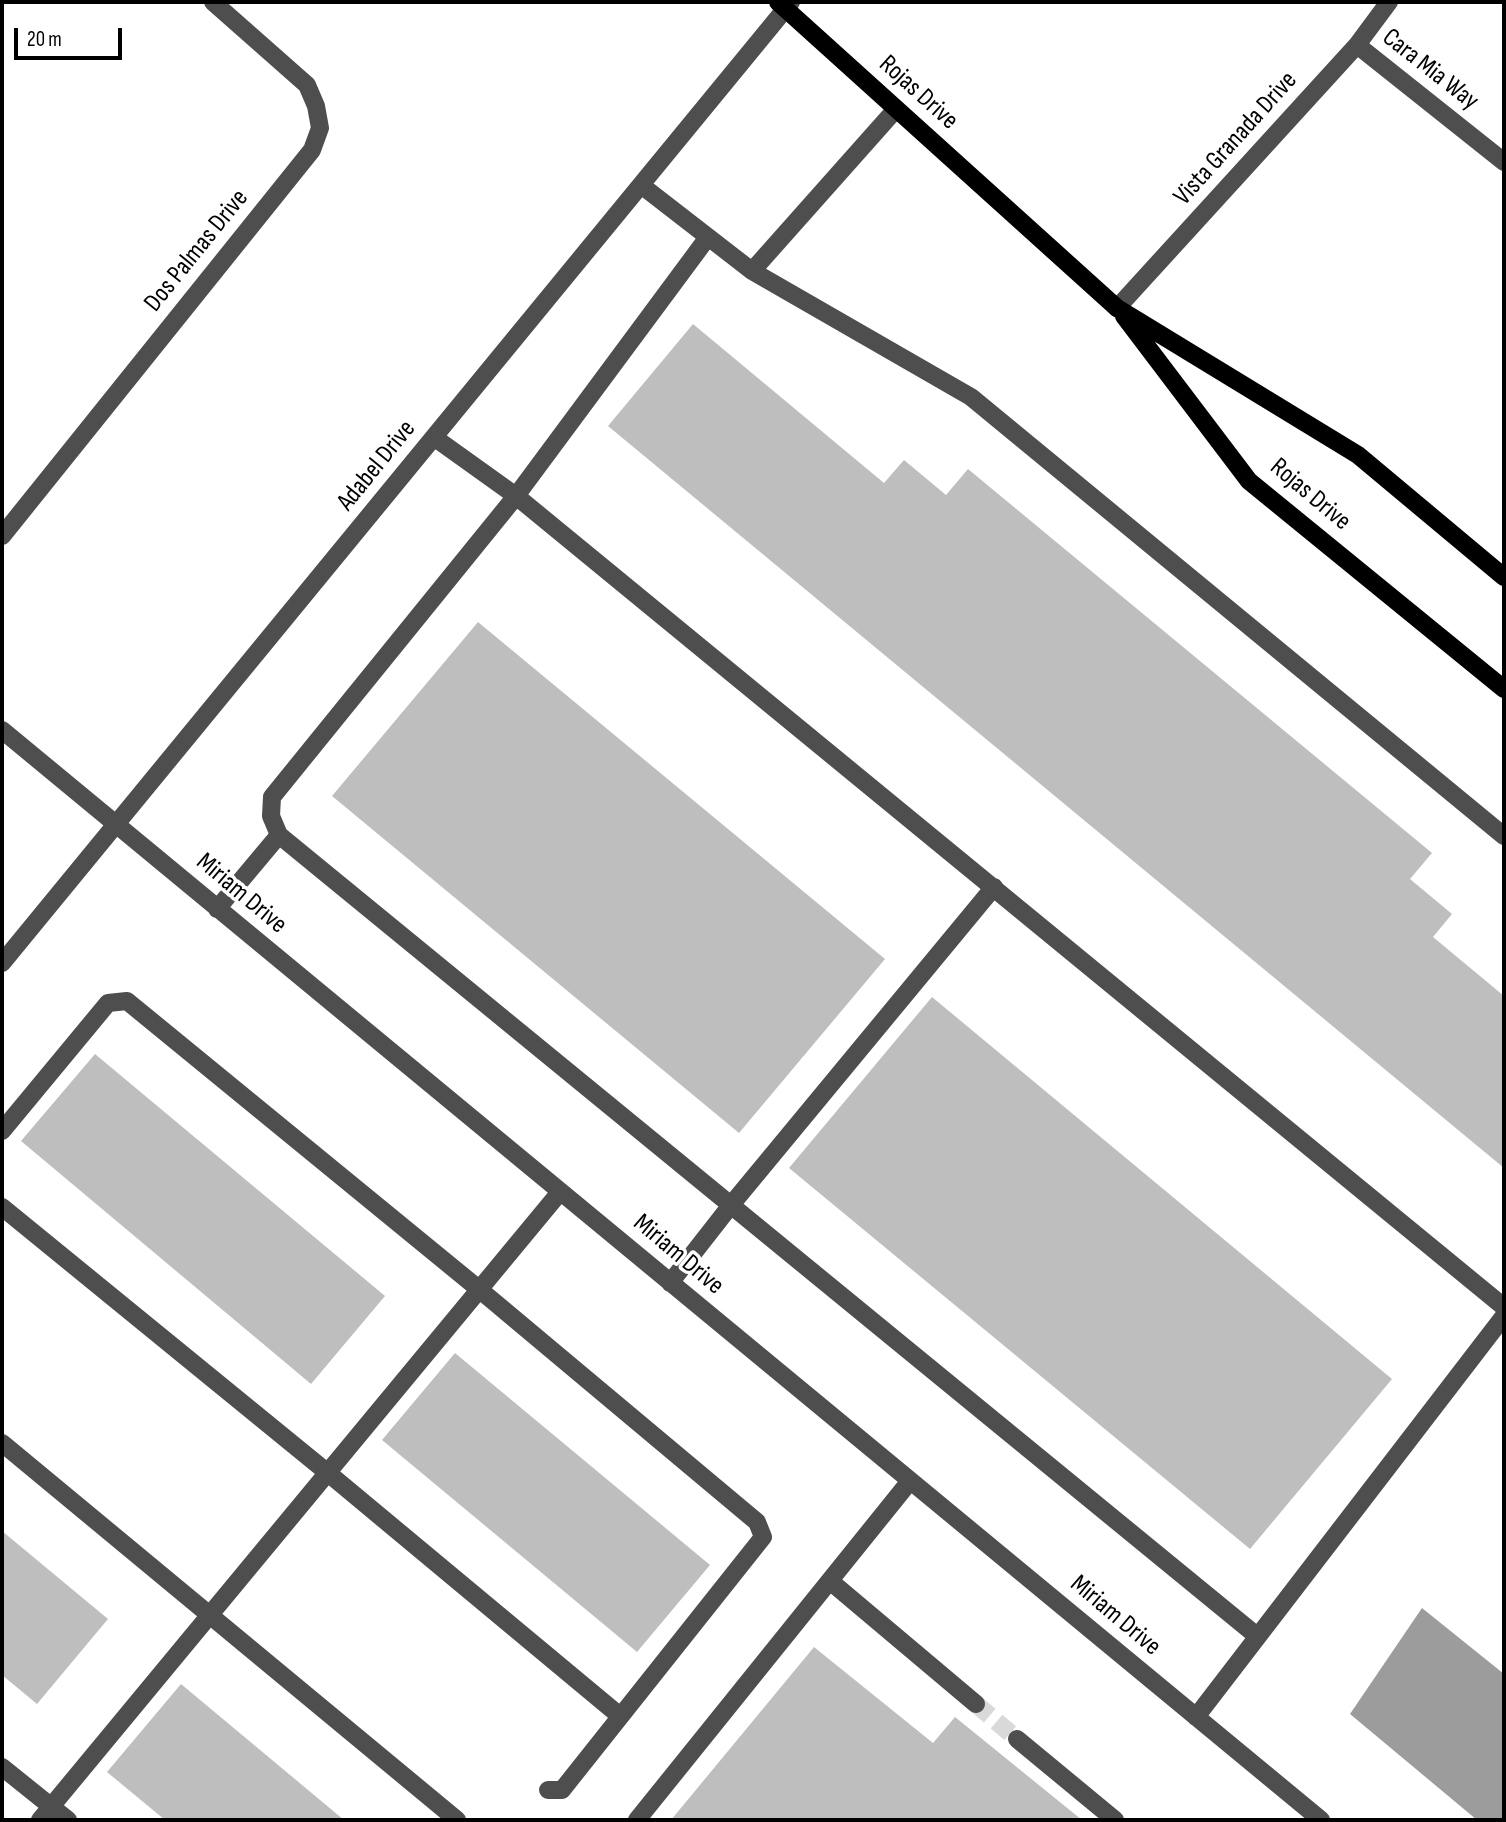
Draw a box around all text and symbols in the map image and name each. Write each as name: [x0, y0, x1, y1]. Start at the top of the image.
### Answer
scale bar: [18, 14, 126, 58]
street label: Cara Mia Way: [1376, 23, 1484, 117]
text: 20 m: [27, 27, 62, 52]
street label: Rojas Drive: [872, 49, 964, 137]
street label: Vista Granada Drive: [1168, 66, 1304, 212]
street label: Dos Palmas Drive: [138, 184, 256, 318]
street label: Adabel Drive: [331, 415, 423, 517]
street label: Rojas Drive: [1263, 452, 1357, 538]
street label: Miriam Drive: [189, 847, 293, 941]
street label: Miriam Drive: [626, 1208, 730, 1302]
street label: Miriam Drive: [1063, 1569, 1167, 1663]

